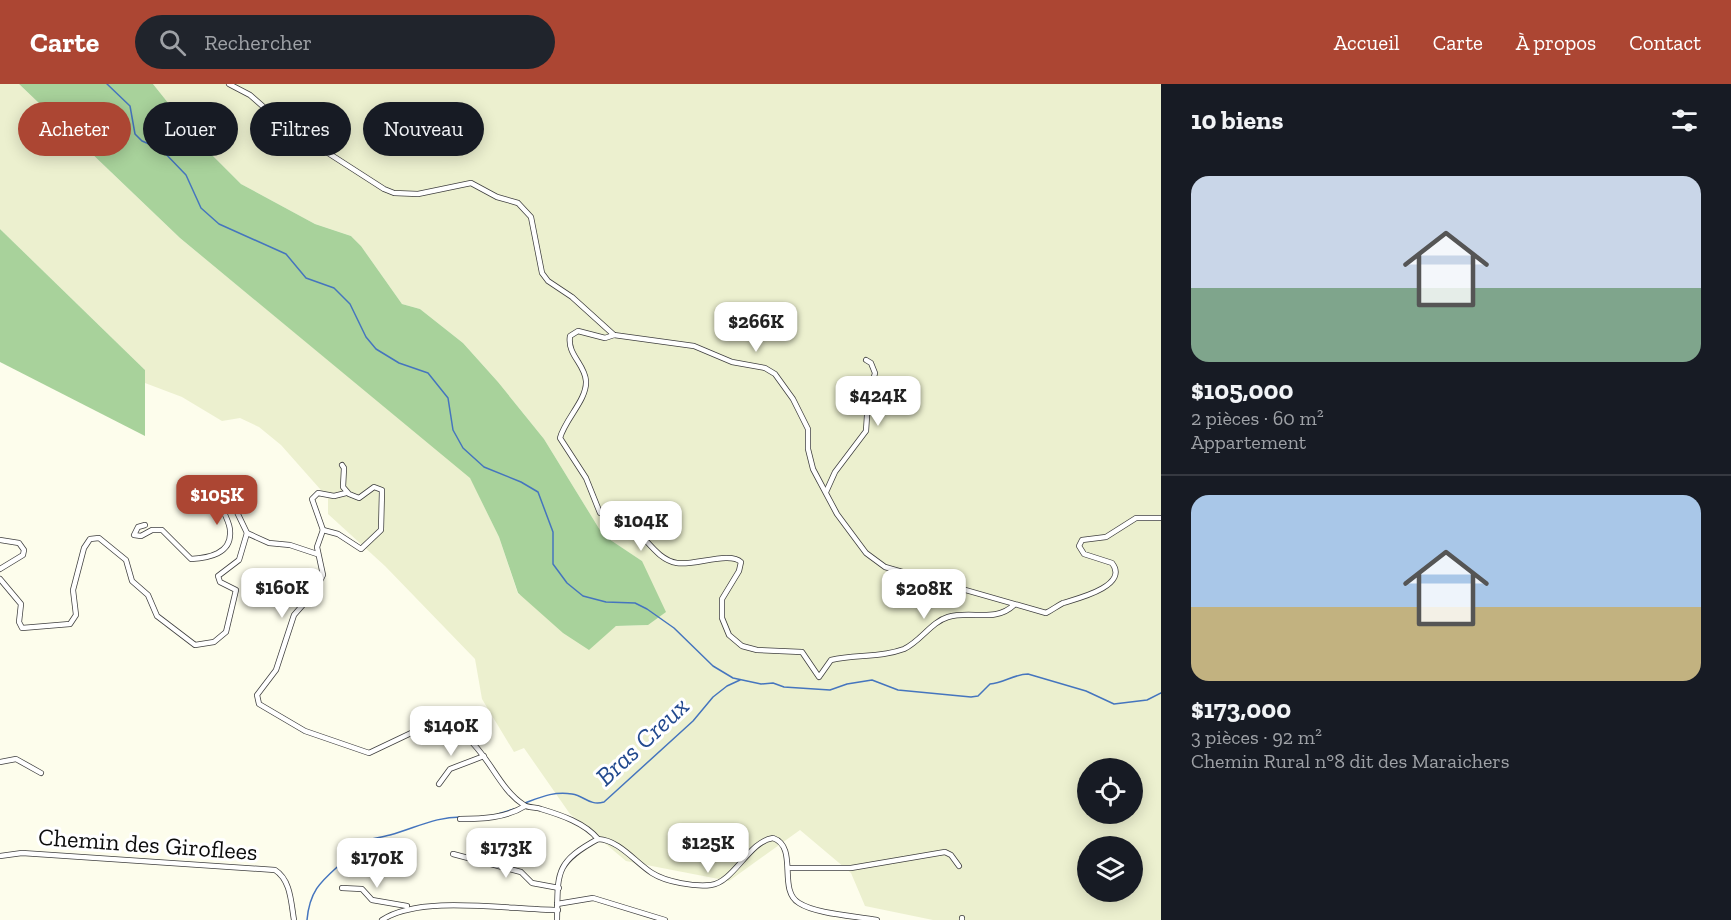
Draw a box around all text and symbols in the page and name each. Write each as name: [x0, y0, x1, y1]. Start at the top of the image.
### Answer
search box: [135, 15, 555, 69]
text: Carte: [30, 26, 99, 59]
icon: search: [156, 26, 189, 59]
text: Rechercher: [204, 29, 312, 56]
text: Accueil: [1334, 30, 1400, 55]
text: Carte: [1433, 30, 1483, 55]
text: À propos: [1516, 30, 1596, 55]
text: Contact: [1629, 30, 1701, 55]
chip: Acheter: [18, 102, 131, 156]
chip: Louer: [143, 102, 238, 156]
chip: Filtres: [250, 102, 351, 156]
chip: Nouveau: [363, 102, 484, 156]
text: 10 biens: [1191, 104, 1283, 136]
icon: filters: [1668, 104, 1701, 137]
icon: home: [1392, 215, 1500, 323]
pin: $266K: [714, 302, 798, 353]
text: $266K: [728, 309, 784, 333]
text: $105,000: [1191, 374, 1294, 406]
pin: $424K: [836, 376, 920, 427]
text: $424K: [850, 383, 906, 407]
text: 2 pièces · 60 m²: [1191, 406, 1324, 430]
text: Appartement: [1191, 430, 1306, 454]
pin: $105K: [175, 475, 259, 526]
text: $105K: [190, 482, 244, 506]
pin: $104K: [599, 501, 683, 552]
text: $104K: [614, 508, 668, 532]
icon: home: [1392, 534, 1500, 642]
pin: $160K: [240, 568, 324, 619]
pin: $208K: [882, 569, 966, 620]
text: $160K: [255, 575, 309, 599]
text: $208K: [896, 576, 952, 600]
water label: Bras Creux: [589, 690, 695, 792]
text: $173,000: [1191, 693, 1291, 725]
pin: $140K: [409, 706, 493, 757]
text: $140K: [424, 713, 478, 737]
text: 3 pièces · 92 m²: [1191, 725, 1322, 749]
text: Chemin Rural n°8 dit des Maraichers: [1191, 749, 1510, 773]
map controls: [1077, 758, 1143, 902]
button: locate: [1077, 758, 1143, 824]
street label: Chemin des Giroflees: [37, 822, 259, 866]
pin: $125K: [666, 823, 750, 874]
pin: $173K: [464, 828, 548, 879]
text: $125K: [682, 830, 734, 854]
text: $173K: [480, 835, 532, 859]
button: layers: [1077, 836, 1143, 902]
pin: $170K: [335, 838, 419, 889]
text: $170K: [351, 845, 403, 869]

